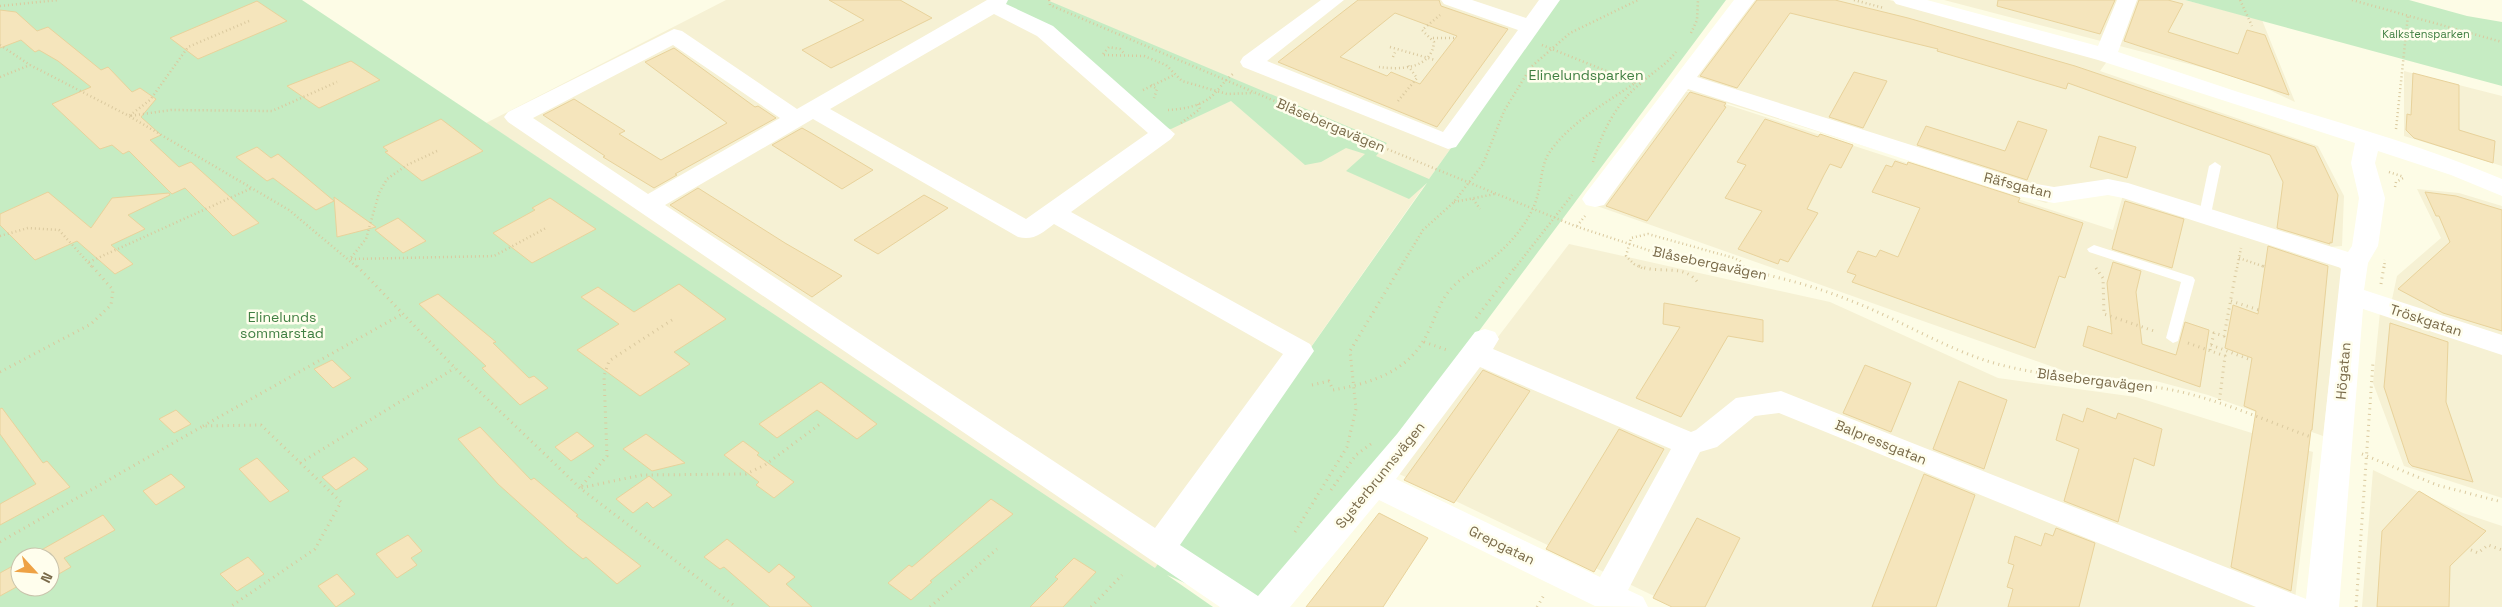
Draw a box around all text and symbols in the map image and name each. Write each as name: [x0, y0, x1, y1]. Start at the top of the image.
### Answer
park label: Kalkstensparken: [2382, 27, 2470, 41]
park label: Elinelundsparken: [1529, 66, 1643, 84]
street label: Blåsebergavägen: [1274, 94, 1388, 156]
street label: Räfsgatan: [1982, 168, 2054, 202]
street label: Blåsebergavägen: [1651, 242, 1769, 284]
street label: Tröskgatan: [2388, 300, 2464, 340]
park label: Elinelunds sommarstad: [240, 308, 324, 342]
street label: Högatan: [2332, 342, 2354, 400]
street label: Blåsebergavägen: [2036, 364, 2154, 396]
street label: Balpressgatan: [1832, 415, 1930, 469]
street label: Systerbrunnsvägen: [1331, 418, 1429, 532]
street label: Grepgatan: [1466, 521, 1538, 569]
north arrow: [10, 547, 60, 597]
text: N: [37, 570, 57, 586]

